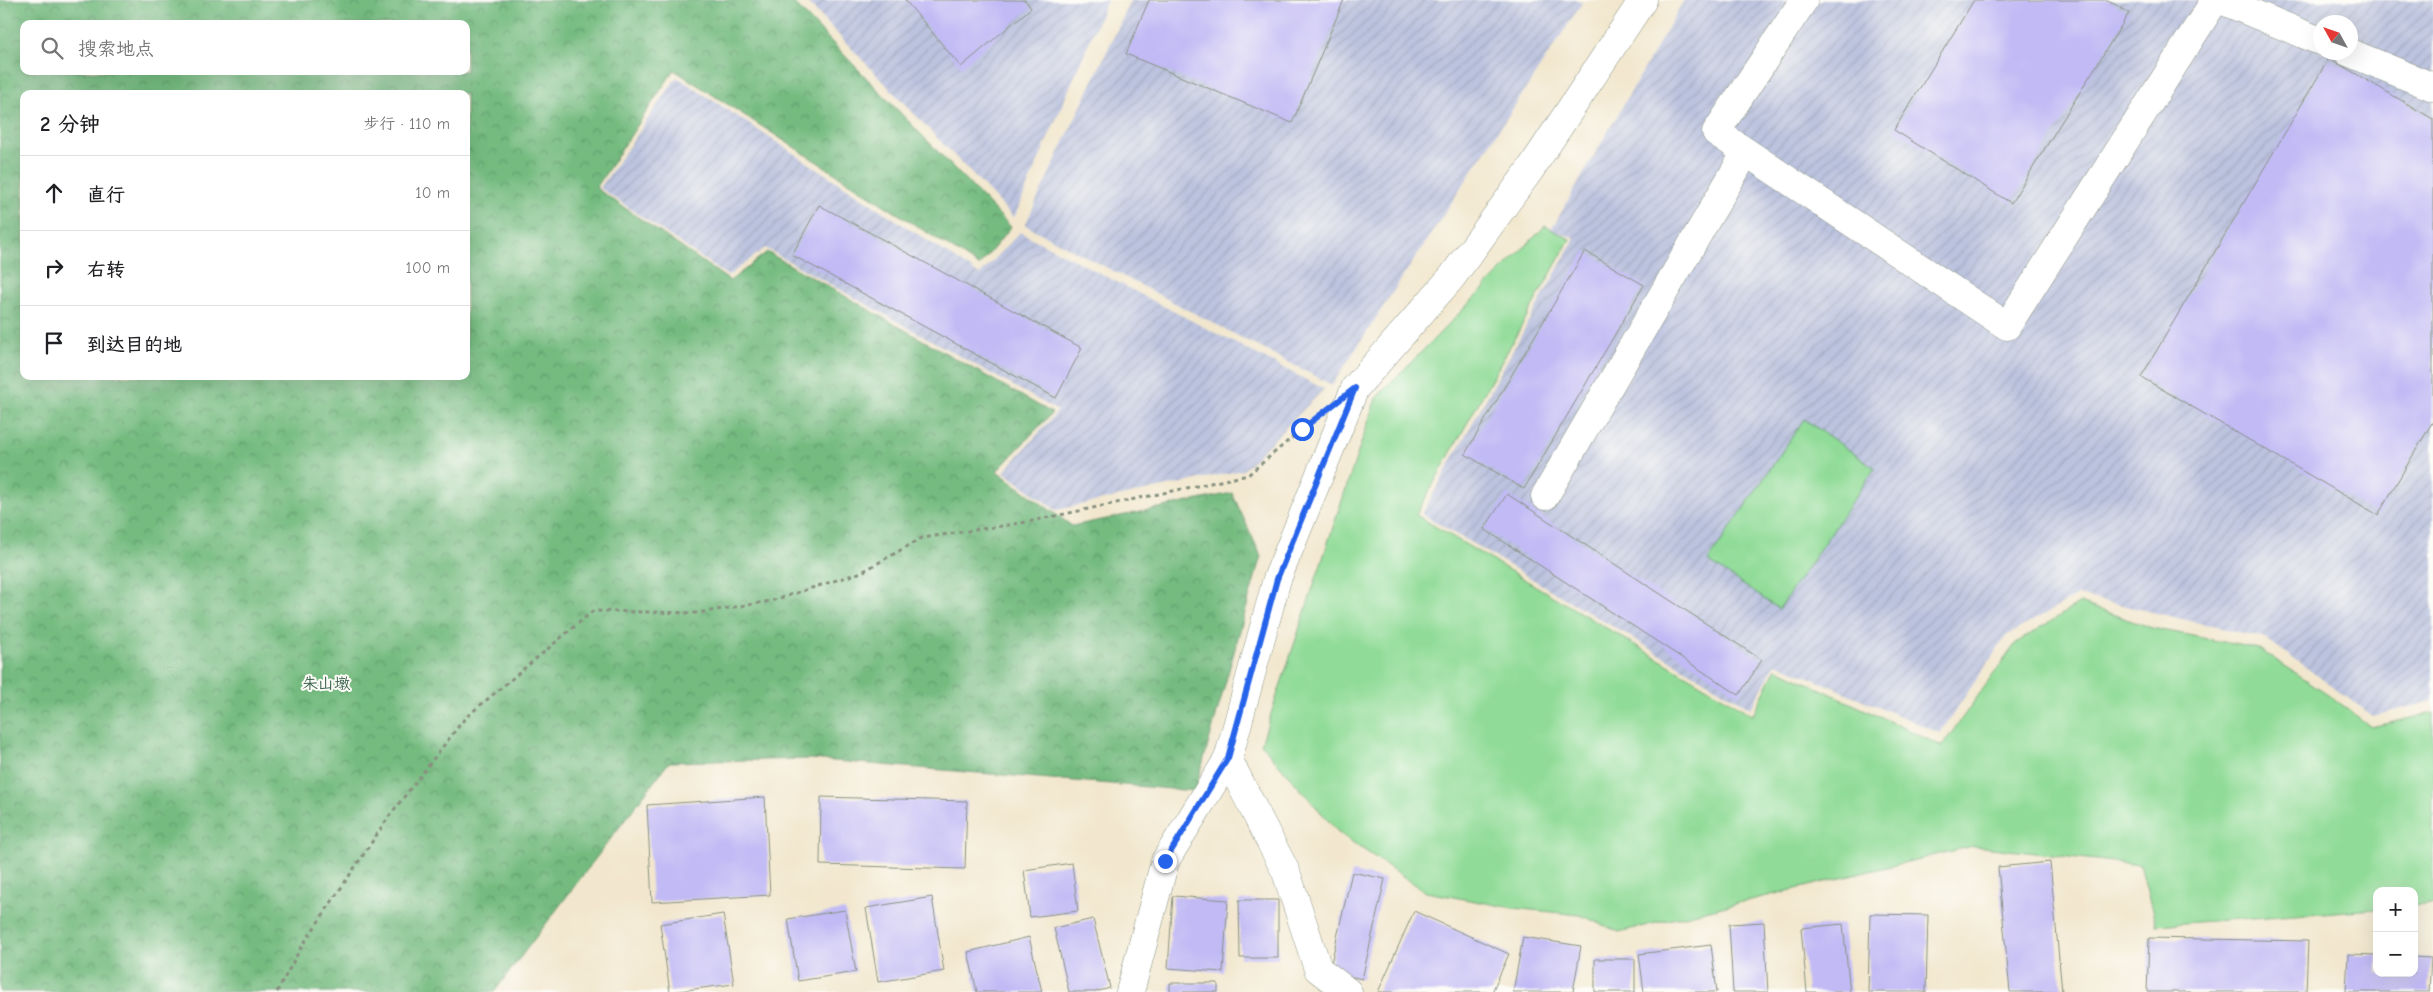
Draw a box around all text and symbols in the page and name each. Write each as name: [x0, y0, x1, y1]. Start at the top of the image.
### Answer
north arrow: [2313, 15, 2358, 60]
search box: [20, 20, 470, 75]
icon: search: [38, 34, 66, 62]
text: 搜索地点: [78, 38, 154, 60]
text: 2 分钟: [40, 112, 100, 136]
text: 步行 · 110 m: [364, 115, 450, 133]
icon: ahead: [40, 179, 68, 207]
text: 直行: [87, 184, 125, 206]
text: 10 m: [415, 184, 450, 202]
icon: right: [40, 254, 68, 282]
text: 右转: [87, 259, 125, 281]
text: 100 m: [406, 259, 450, 277]
icon: arrive: [40, 329, 68, 357]
text: 到达目的地: [87, 334, 182, 356]
route start: [1291, 418, 1314, 441]
park label: 朱山墩: [302, 675, 351, 693]
route end: [1154, 850, 1177, 873]
map controls: [2373, 887, 2418, 977]
button: +: [2373, 887, 2418, 932]
button: −: [2373, 932, 2418, 977]

